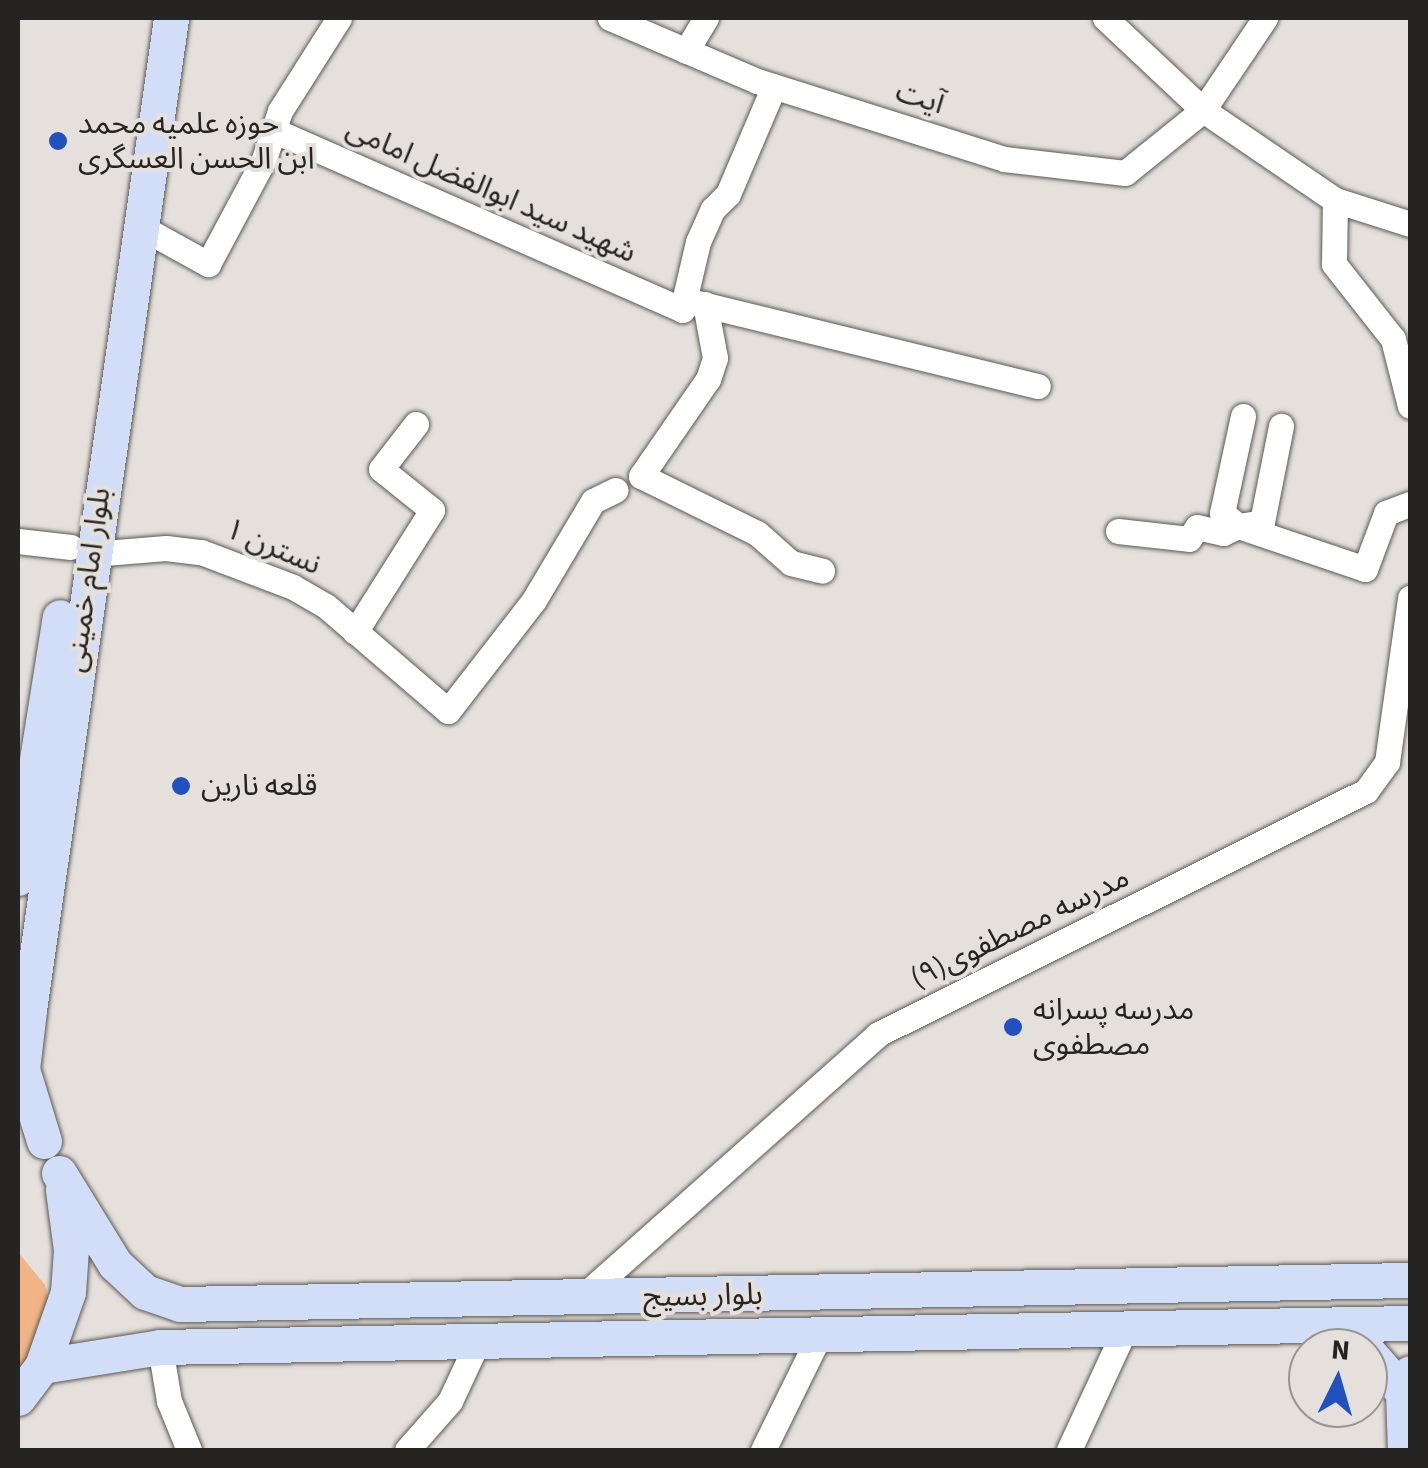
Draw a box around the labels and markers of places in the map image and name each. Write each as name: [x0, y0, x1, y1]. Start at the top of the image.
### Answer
place label: حوزه علمیه محمد ابن الحسن العسگری: [78, 106, 315, 176]
marker: حوزه علمیه محمد ابن الحسن العسگری: [47, 130, 69, 152]
place label: قلعه نارین: [201, 768, 317, 804]
marker: قلعه نارین: [170, 775, 192, 797]
place label: مدرسه پسرانه مصطفوی: [1033, 992, 1194, 1062]
marker: مدرسه پسرانه مصطفوی: [1002, 1016, 1024, 1038]

